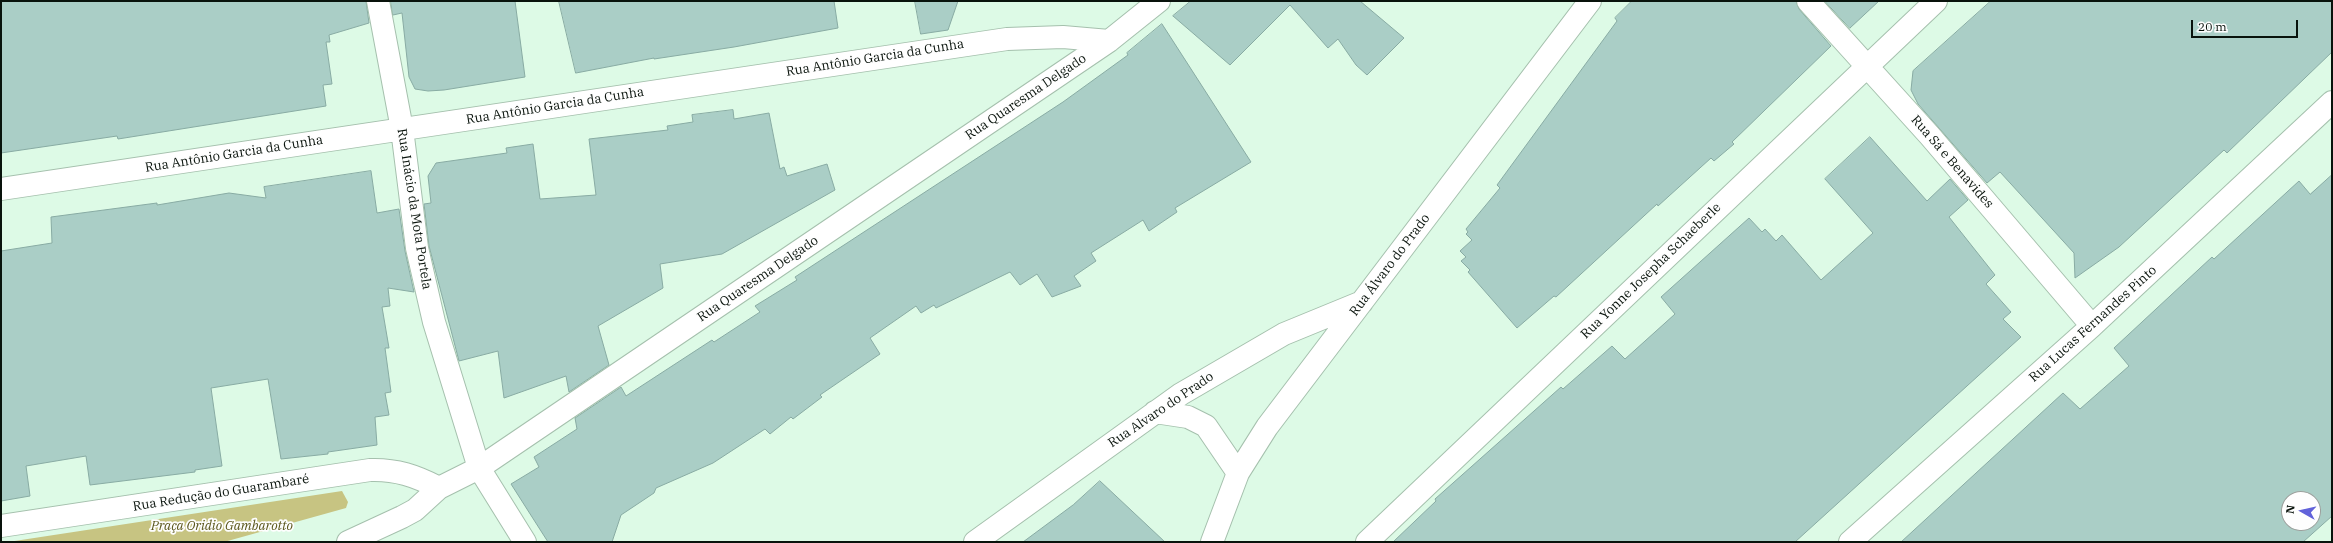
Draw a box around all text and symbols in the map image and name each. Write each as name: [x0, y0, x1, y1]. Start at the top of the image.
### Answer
scale bar: [2193, 12, 2300, 38]
text: 20 m: [2198, 19, 2227, 34]
street label: Rua Antônio Garcia da Cunha: [785, 36, 965, 80]
street label: Rua Quaresma Delgado: [963, 51, 1089, 143]
street label: Rua Antônio Garcia da Cunha: [465, 84, 645, 128]
street label: Rua Sá e Benavides: [1907, 112, 1997, 212]
street label: Rua Inácio da Mota Portela: [394, 127, 434, 291]
street label: Rua Antônio Garcia da Cunha: [144, 132, 324, 176]
street label: Rua Yonne Josepha Schaeberle: [1578, 200, 1724, 342]
street label: Rua Álvaro do Prado: [1347, 211, 1433, 319]
street label: Rua Quaresma Delgado: [695, 233, 821, 325]
street label: Rua Lucas Fernandes Pinto: [2026, 263, 2160, 385]
street label: Rua Alvaro do Prado: [1105, 369, 1217, 451]
street label: Rua Redução do Guarambaré: [132, 471, 310, 515]
north arrow: [2281, 491, 2321, 531]
text: N: [2283, 504, 2298, 515]
park label: Praça Oridio Gambarotto: [151, 518, 293, 534]

